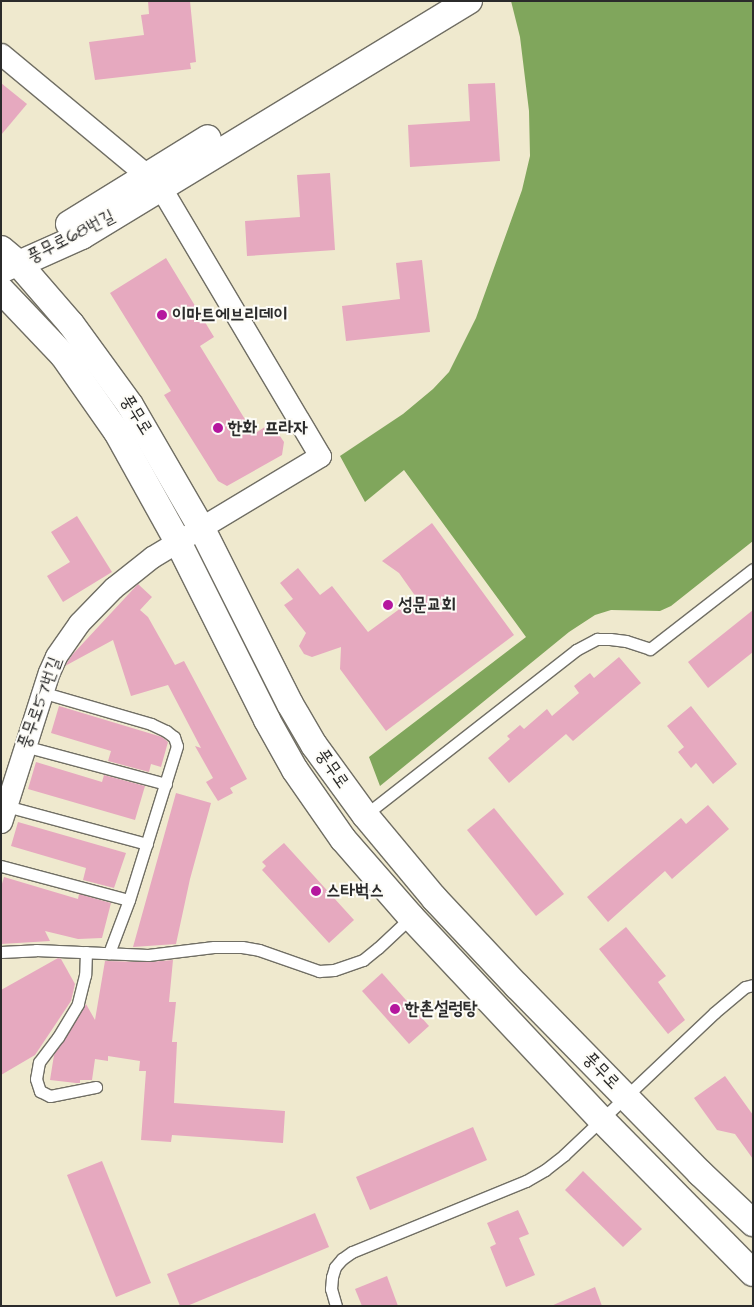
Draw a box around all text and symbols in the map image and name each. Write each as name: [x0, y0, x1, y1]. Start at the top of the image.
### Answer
street label: 풍무로68번길: [24, 206, 118, 268]
place label: 이마트에브리데이: [172, 304, 288, 326]
marker: 이마트에브리데이: [156, 309, 168, 321]
street label: 풍무로: [115, 391, 157, 439]
place label: 한화 프라자: [228, 417, 308, 439]
marker: 한화 프라자: [212, 422, 224, 434]
place label: 성문교회: [398, 594, 456, 616]
marker: 성문교회: [382, 599, 394, 611]
street label: 풍무로57번길: [13, 654, 67, 752]
street label: 풍무로: [311, 745, 353, 793]
place label: 스타벅스: [326, 880, 384, 902]
marker: 스타벅스: [310, 885, 322, 897]
place label: 한촌설렁탕: [405, 998, 477, 1020]
marker: 한촌설렁탕: [389, 1003, 401, 1015]
street label: 풍무로: [578, 1048, 624, 1094]

